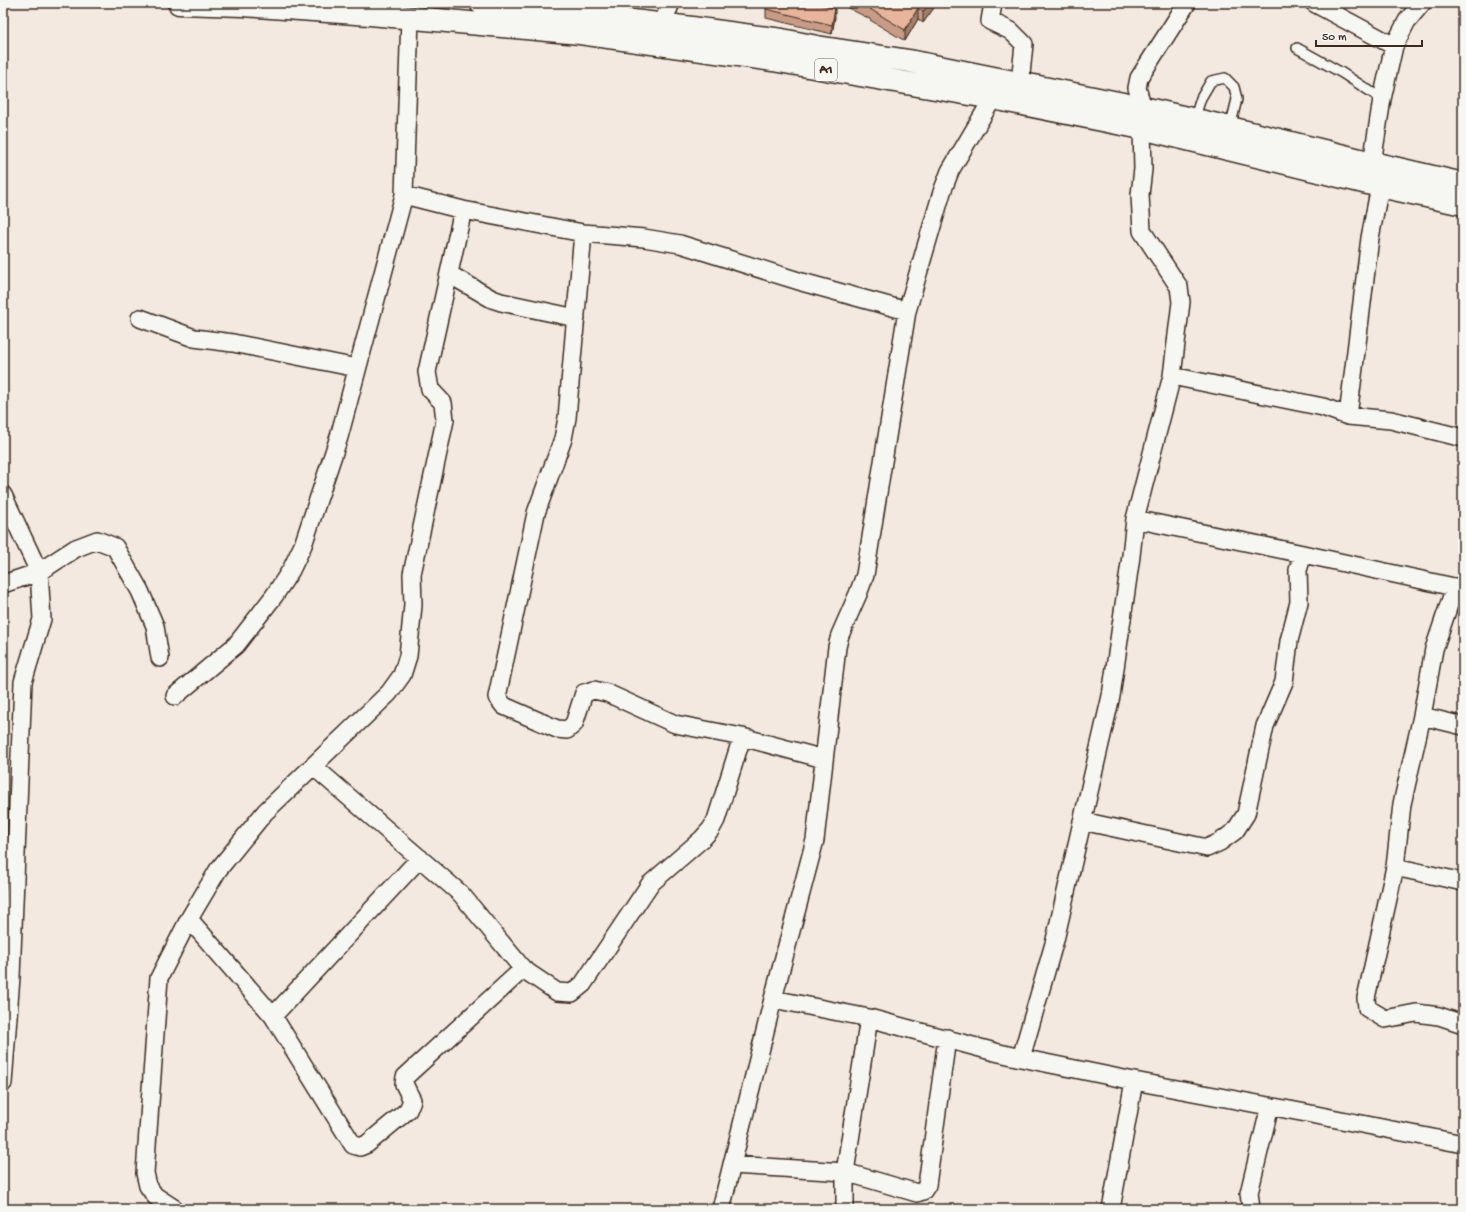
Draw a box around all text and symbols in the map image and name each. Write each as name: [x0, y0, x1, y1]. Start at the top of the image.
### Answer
scale bar: [1316, 22, 1422, 48]
text: 50 m: [1322, 31, 1347, 45]
road number: A1: [815, 59, 837, 81]

